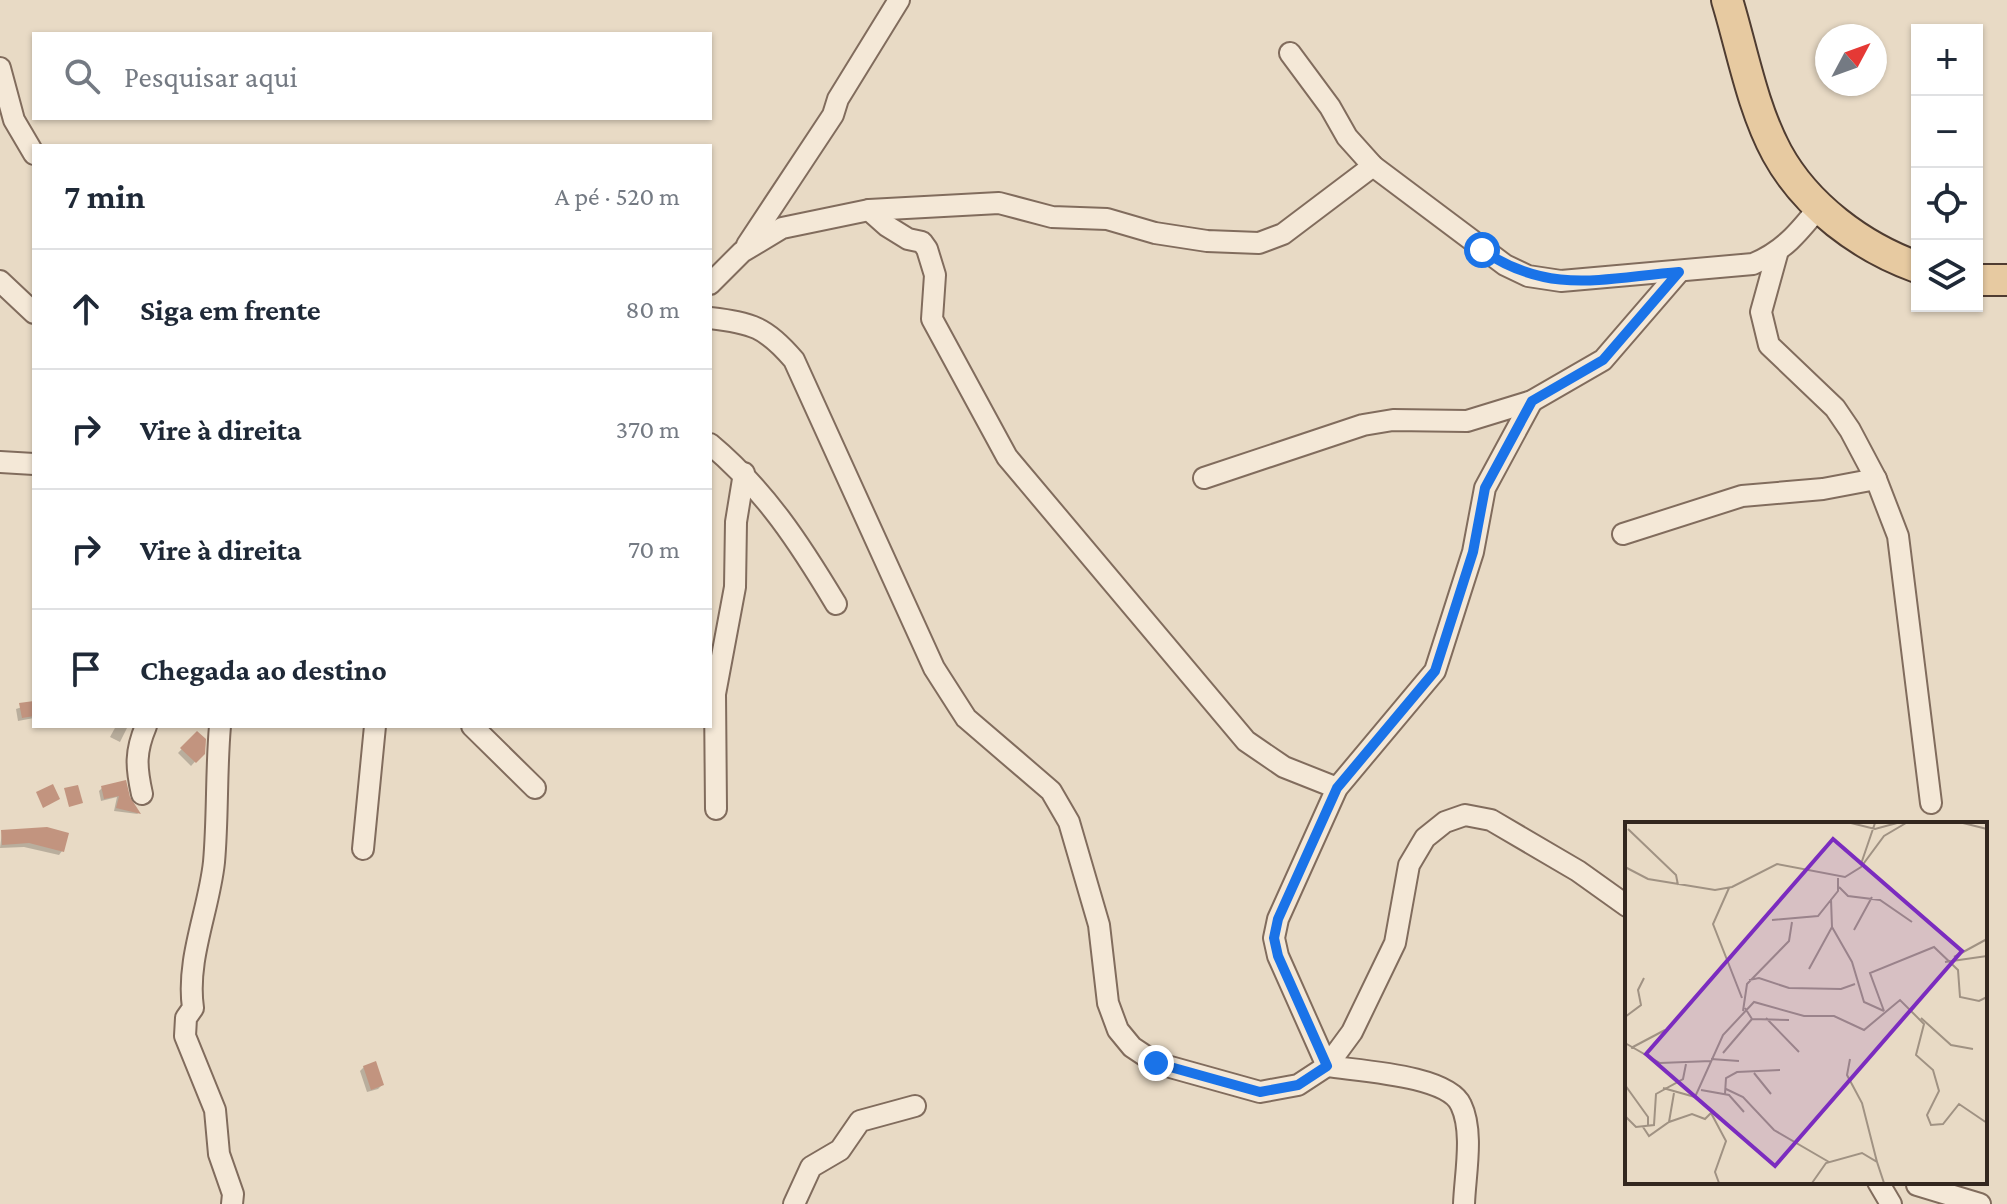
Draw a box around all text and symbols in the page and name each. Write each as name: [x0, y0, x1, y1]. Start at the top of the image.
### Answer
north arrow: [1815, 24, 1887, 96]
map controls: [1911, 24, 1983, 312]
button: +: [1911, 24, 1983, 96]
search box: [32, 32, 712, 120]
icon: search: [60, 54, 104, 98]
text: Pesquisar aqui: [124, 60, 298, 93]
button: −: [1911, 96, 1983, 168]
button: locate: [1911, 168, 1983, 240]
text: 7 min: [64, 178, 145, 215]
text: A pé · 520 m: [555, 182, 680, 211]
route start: [1464, 232, 1500, 268]
button: layers: [1911, 240, 1983, 312]
icon: ahead: [64, 287, 108, 331]
text: Siga em frente: [140, 293, 321, 326]
text: 80 m: [626, 295, 680, 324]
icon: right: [64, 407, 108, 451]
text: Vire à direita: [140, 413, 302, 446]
text: 370 m: [616, 415, 680, 444]
icon: right: [64, 527, 108, 571]
text: Vire à direita: [140, 533, 302, 566]
text: 70 m: [628, 535, 680, 564]
icon: arrive: [64, 647, 108, 691]
text: Chegada ao destino: [140, 653, 387, 686]
inset map: [1625, 822, 1987, 1184]
route end: [1138, 1045, 1174, 1081]

